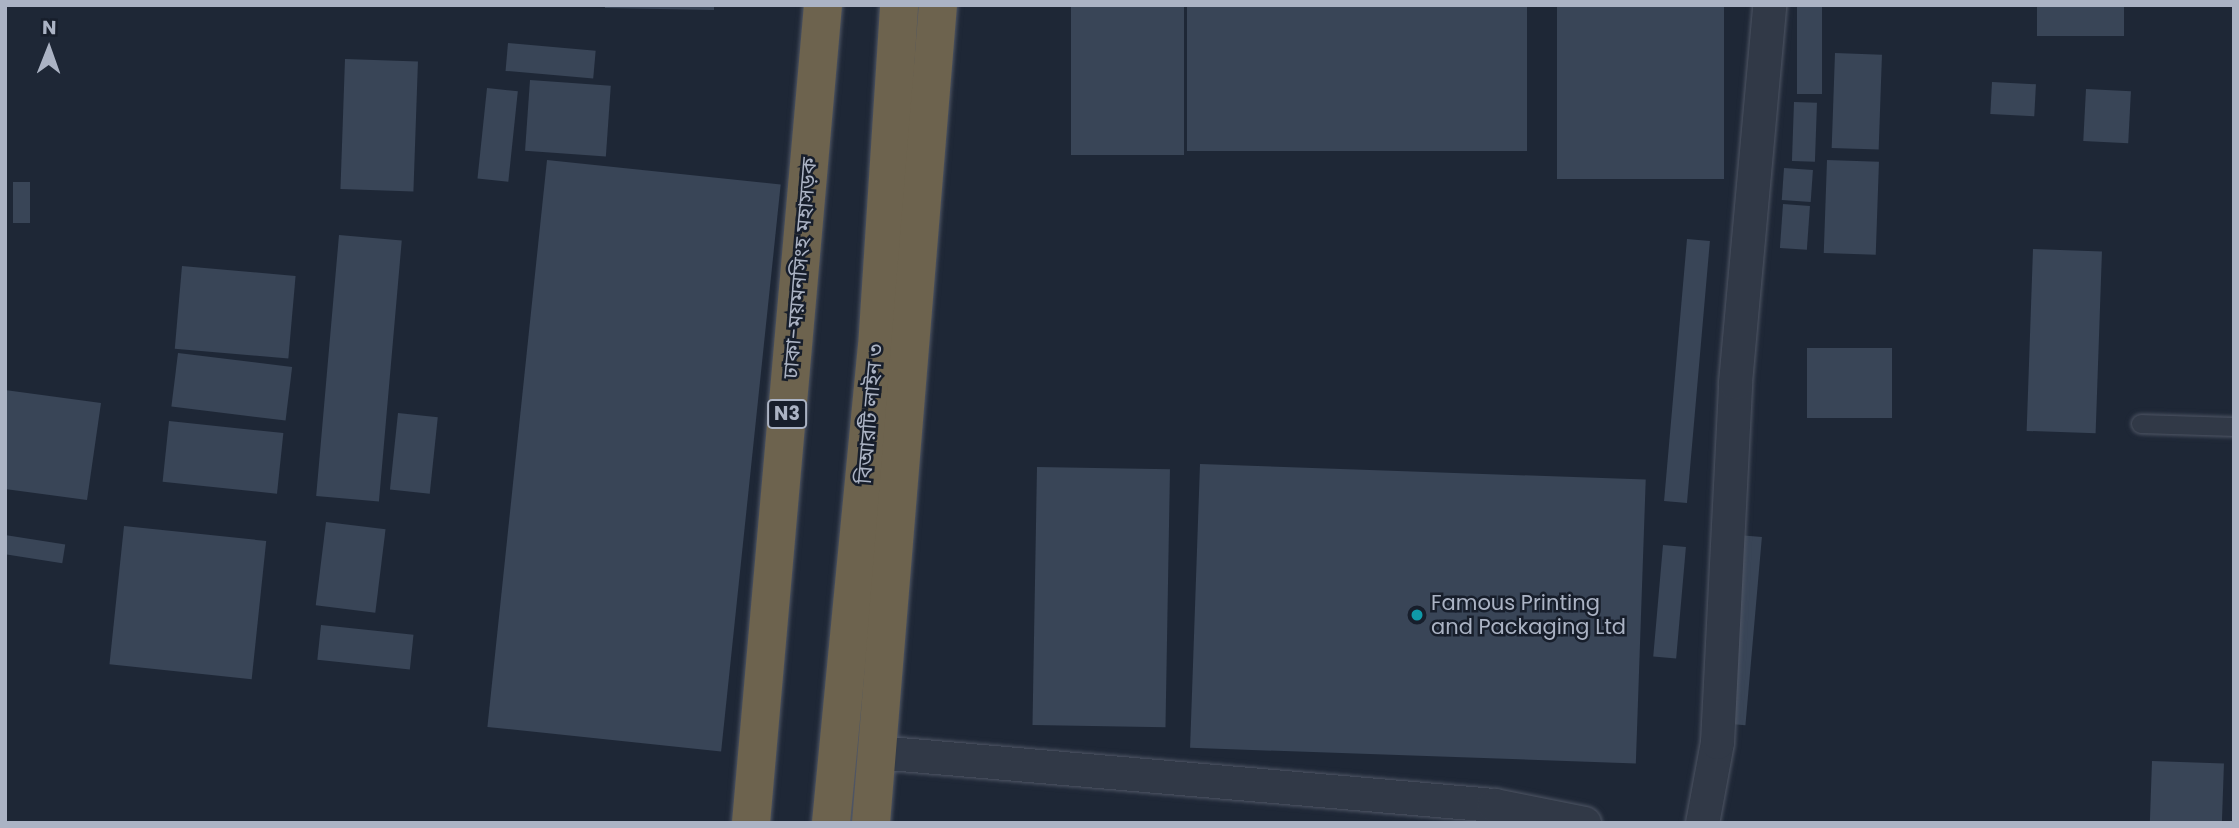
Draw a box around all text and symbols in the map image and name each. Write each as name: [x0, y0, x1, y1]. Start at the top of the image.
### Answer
north arrow: [14, 14, 84, 84]
text: N: [42, 14, 57, 41]
street label: ঢাকা-ময়মনসিংহ মহাসড়ক: [778, 156, 822, 380]
street label: বিআরটি লাইন ৩: [851, 343, 889, 485]
road number: N3: [766, 398, 808, 430]
place label: Famous Printing and Packaging Ltd: [1431, 590, 1626, 640]
marker: Famous Printing and Packaging Ltd: [1409, 607, 1425, 623]

